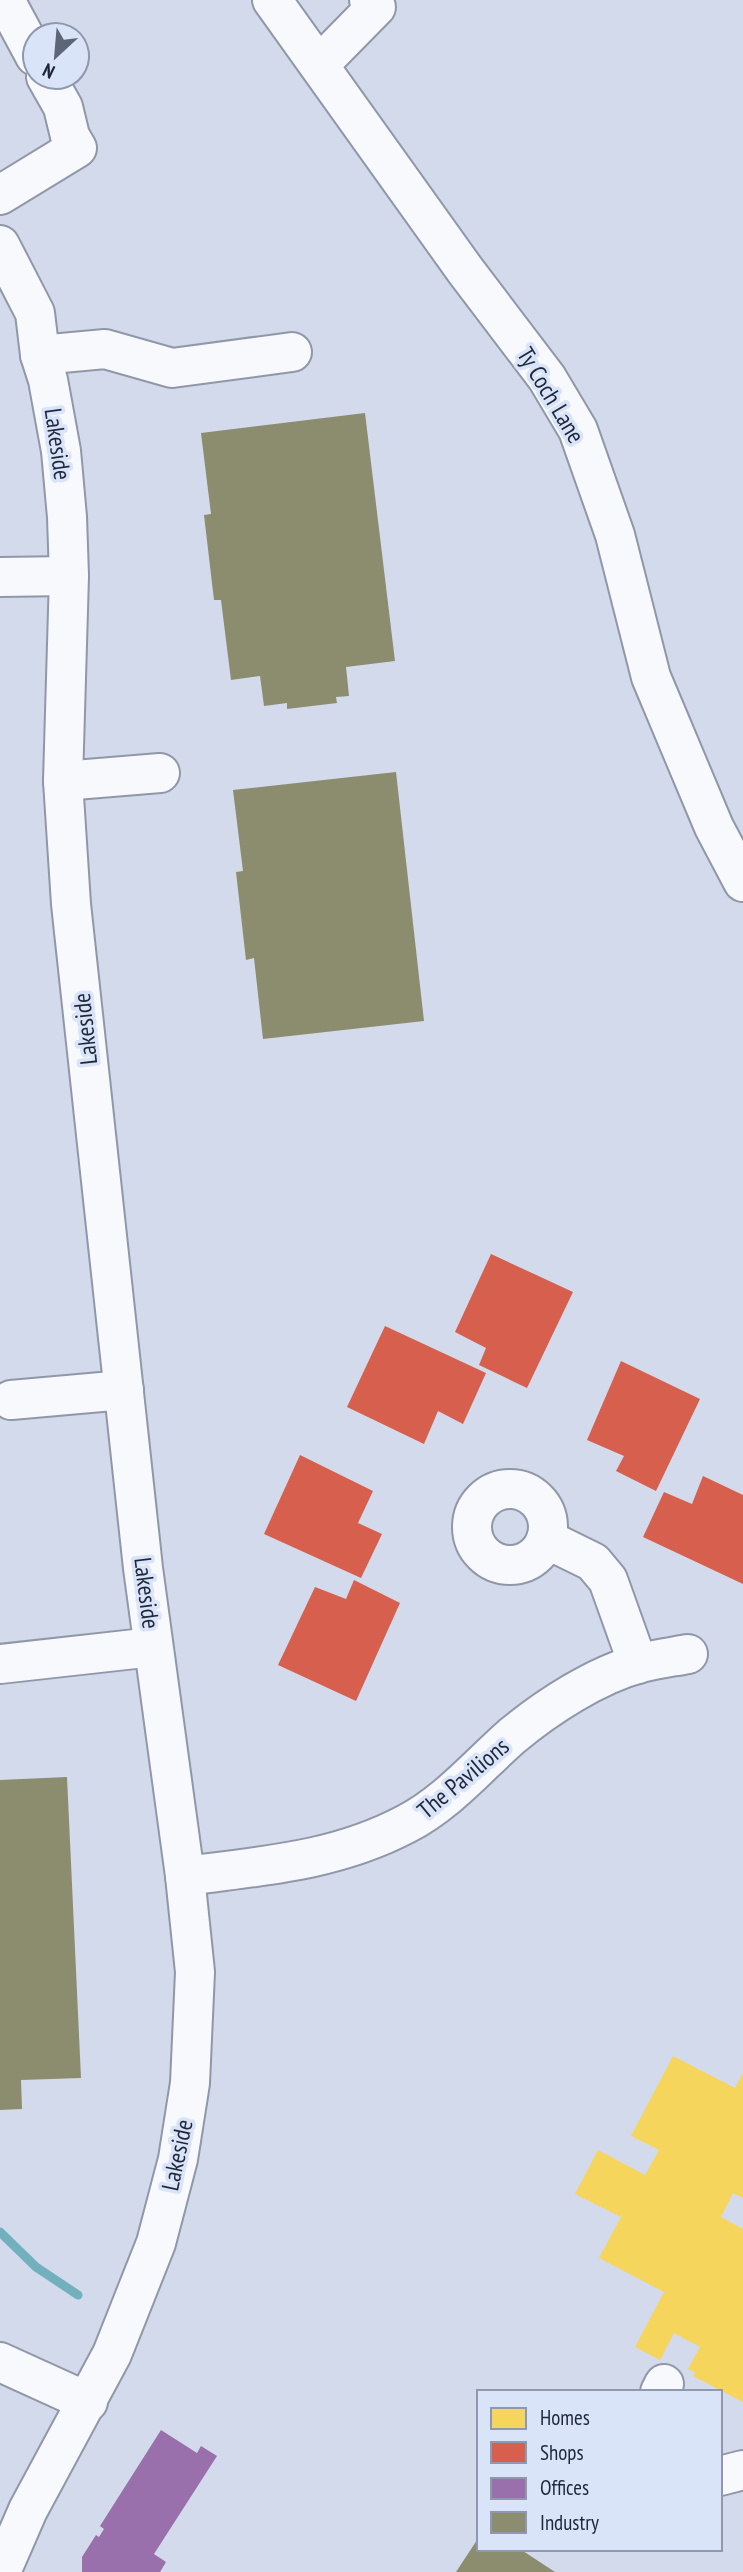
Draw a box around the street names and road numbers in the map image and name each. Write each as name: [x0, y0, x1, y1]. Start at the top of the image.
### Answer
street label: Ty Coch Lane: [510, 341, 592, 449]
street label: Lakeside: [38, 406, 78, 482]
street label: Lakeside: [66, 992, 104, 1066]
street label: Lakeside: [127, 1555, 167, 1631]
street label: The Pavilions: [411, 1731, 515, 1825]
street label: Lakeside: [154, 2117, 200, 2193]

